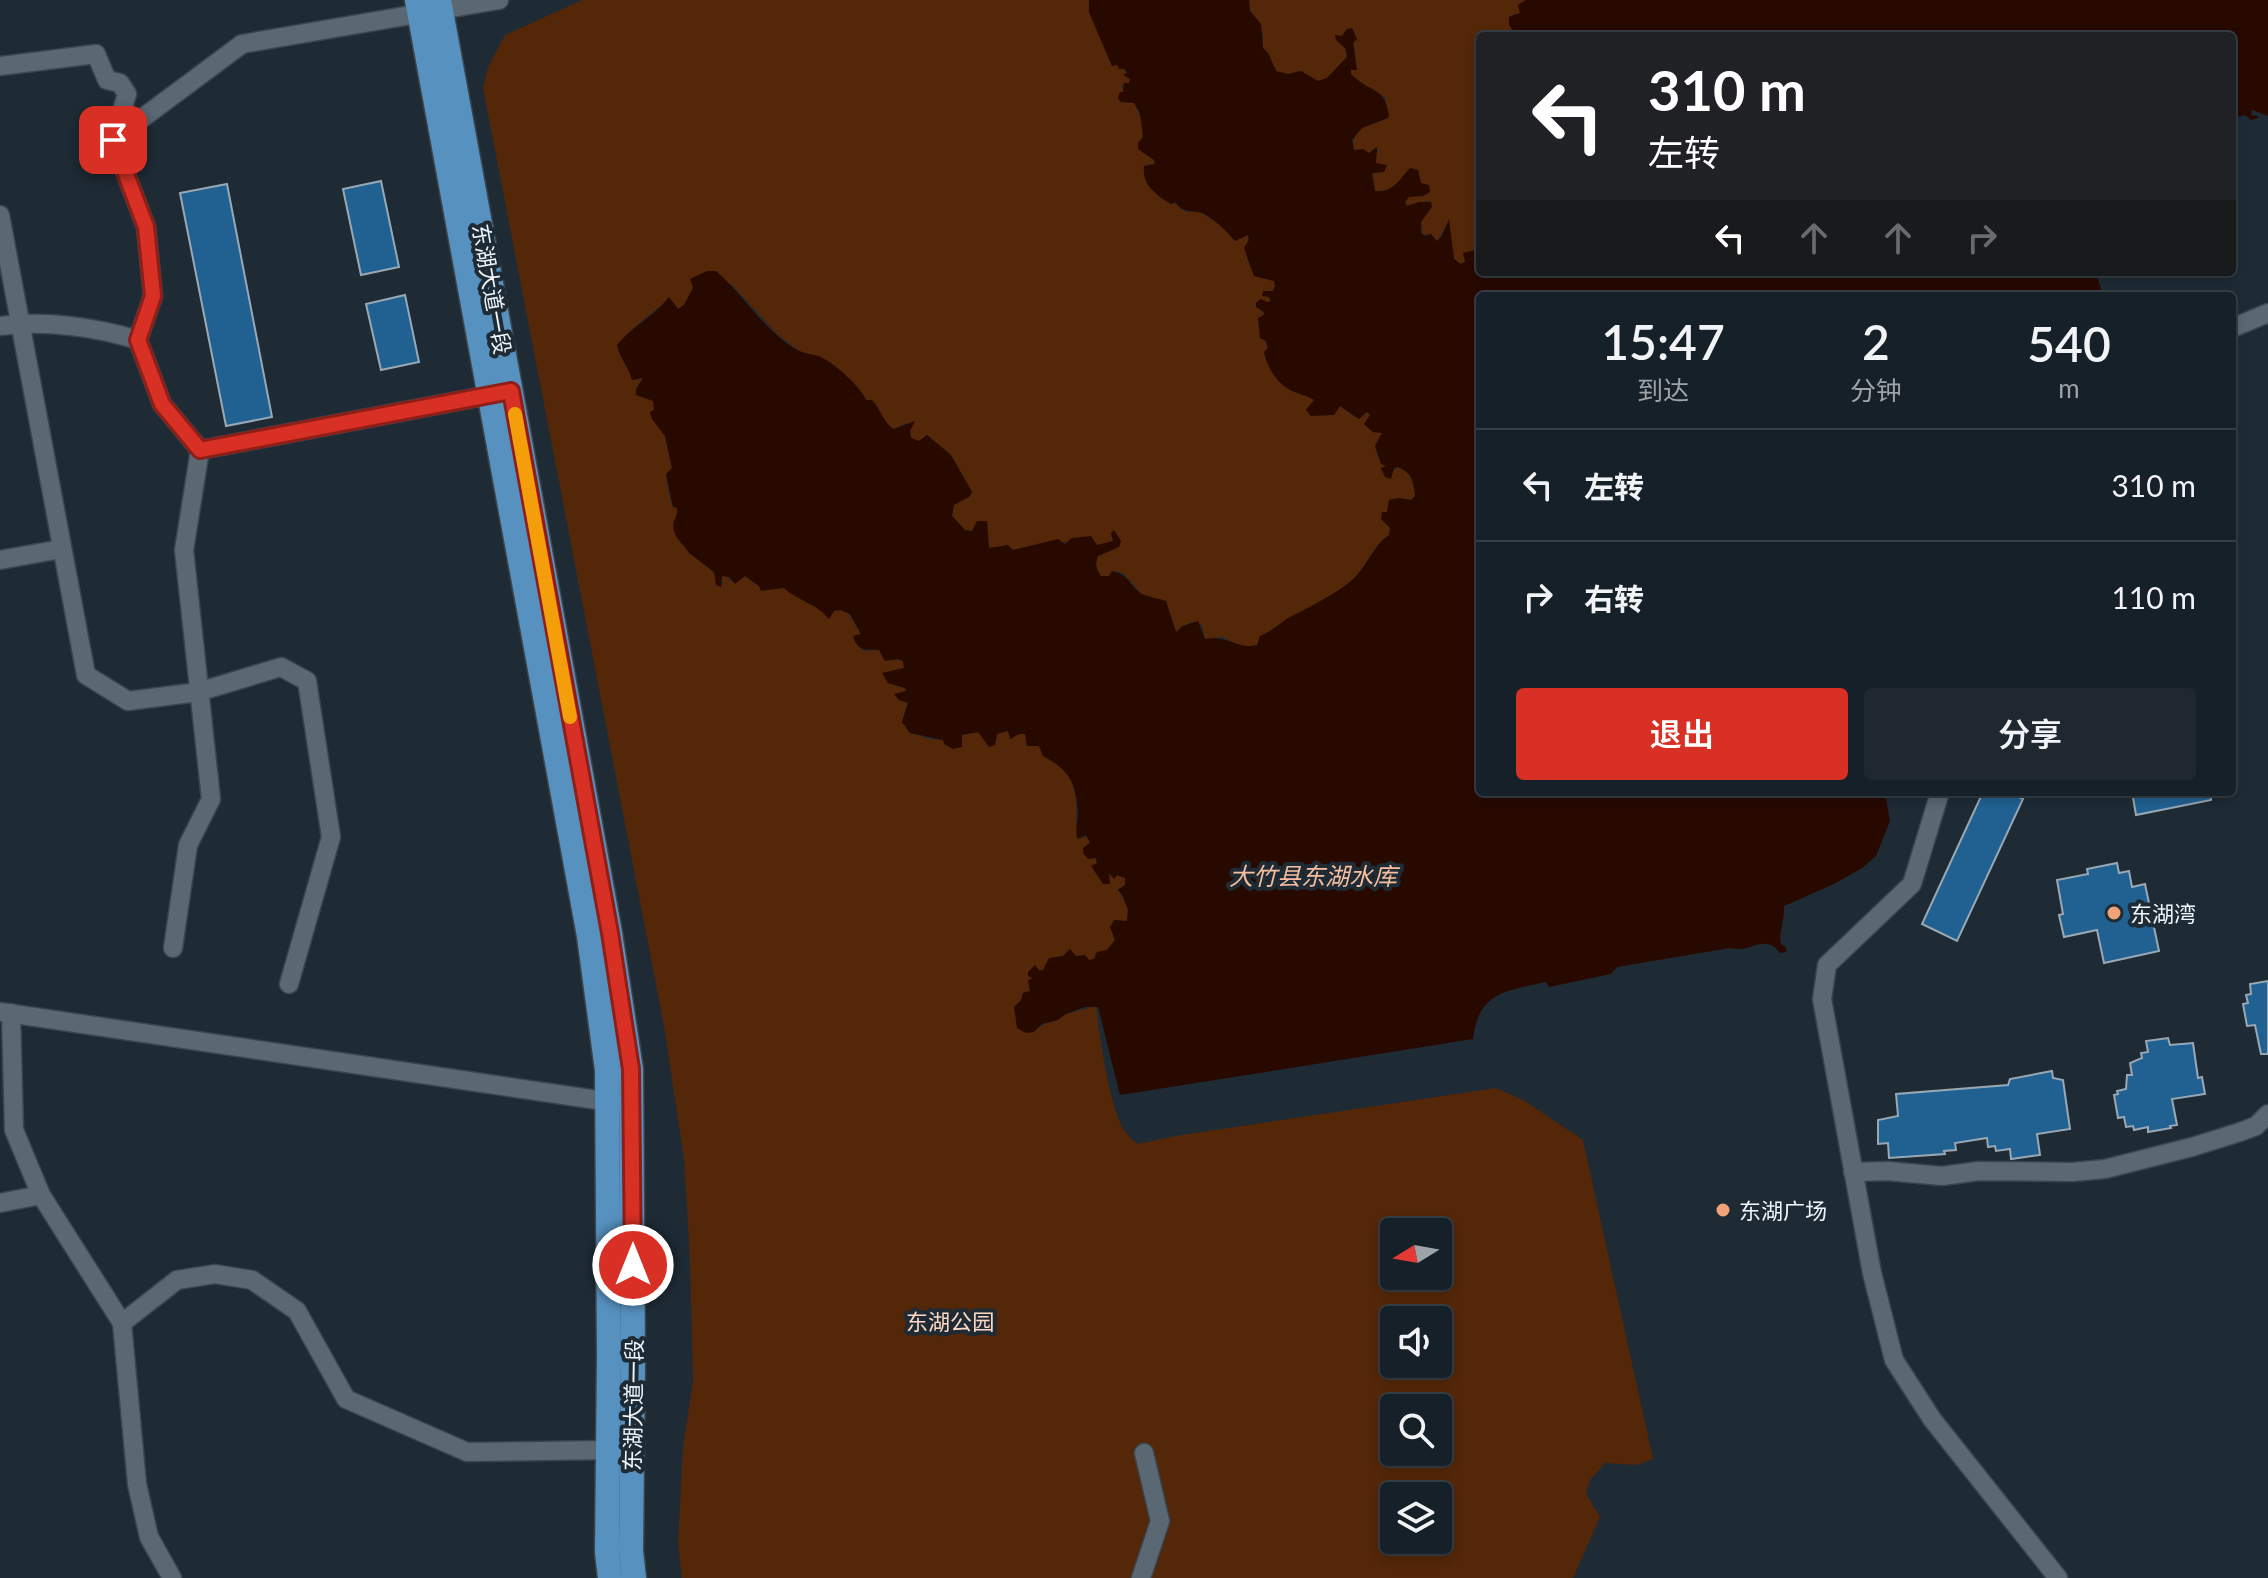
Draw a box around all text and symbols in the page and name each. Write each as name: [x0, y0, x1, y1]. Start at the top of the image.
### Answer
text: 310 m: [1648, 56, 1806, 123]
icon: left: [1516, 64, 1620, 168]
pin: [79, 106, 147, 174]
icon: arrive: [91, 118, 135, 162]
text: 左转: [1648, 130, 1720, 174]
icon: left: [1708, 216, 1752, 260]
icon: ahead: [1792, 216, 1836, 260]
icon: ahead: [1876, 216, 1920, 260]
icon: right: [1960, 216, 2004, 260]
street label: 东湖大道一段: [467, 222, 517, 356]
text: 15:47: [1601, 313, 1725, 370]
text: 2: [1862, 313, 1890, 370]
text: 540: [2027, 315, 2111, 372]
text: m: [2058, 372, 2080, 404]
text: 到达: [1637, 374, 1689, 406]
text: 分钟: [1850, 374, 1902, 406]
icon: left: [1516, 463, 1560, 507]
text: 310 m: [2111, 467, 2196, 503]
text: 左转: [1584, 468, 1644, 504]
icon: right: [1516, 575, 1560, 619]
text: 110 m: [2111, 579, 2196, 615]
text: 右转: [1584, 580, 1644, 616]
button: 退出: [1516, 688, 1848, 780]
button: 分享: [1864, 688, 2196, 780]
water label: 大竹县东湖水库: [1229, 861, 1401, 890]
place label: 东湖湾: [2130, 900, 2196, 927]
marker: 东湖湾: [2105, 904, 2123, 922]
place label: 东湖广场: [1739, 1197, 1827, 1224]
marker: 东湖广场: [1714, 1201, 1732, 1219]
north arrow: [1380, 1218, 1452, 1290]
map controls: [1380, 1218, 1452, 1554]
position arrow: [591, 1223, 675, 1307]
button: sound: [1380, 1306, 1452, 1378]
park label: 东湖公园: [906, 1308, 994, 1335]
street label: 东湖大道一段: [618, 1339, 648, 1471]
button: search: [1380, 1394, 1452, 1466]
button: layers: [1380, 1482, 1452, 1554]

